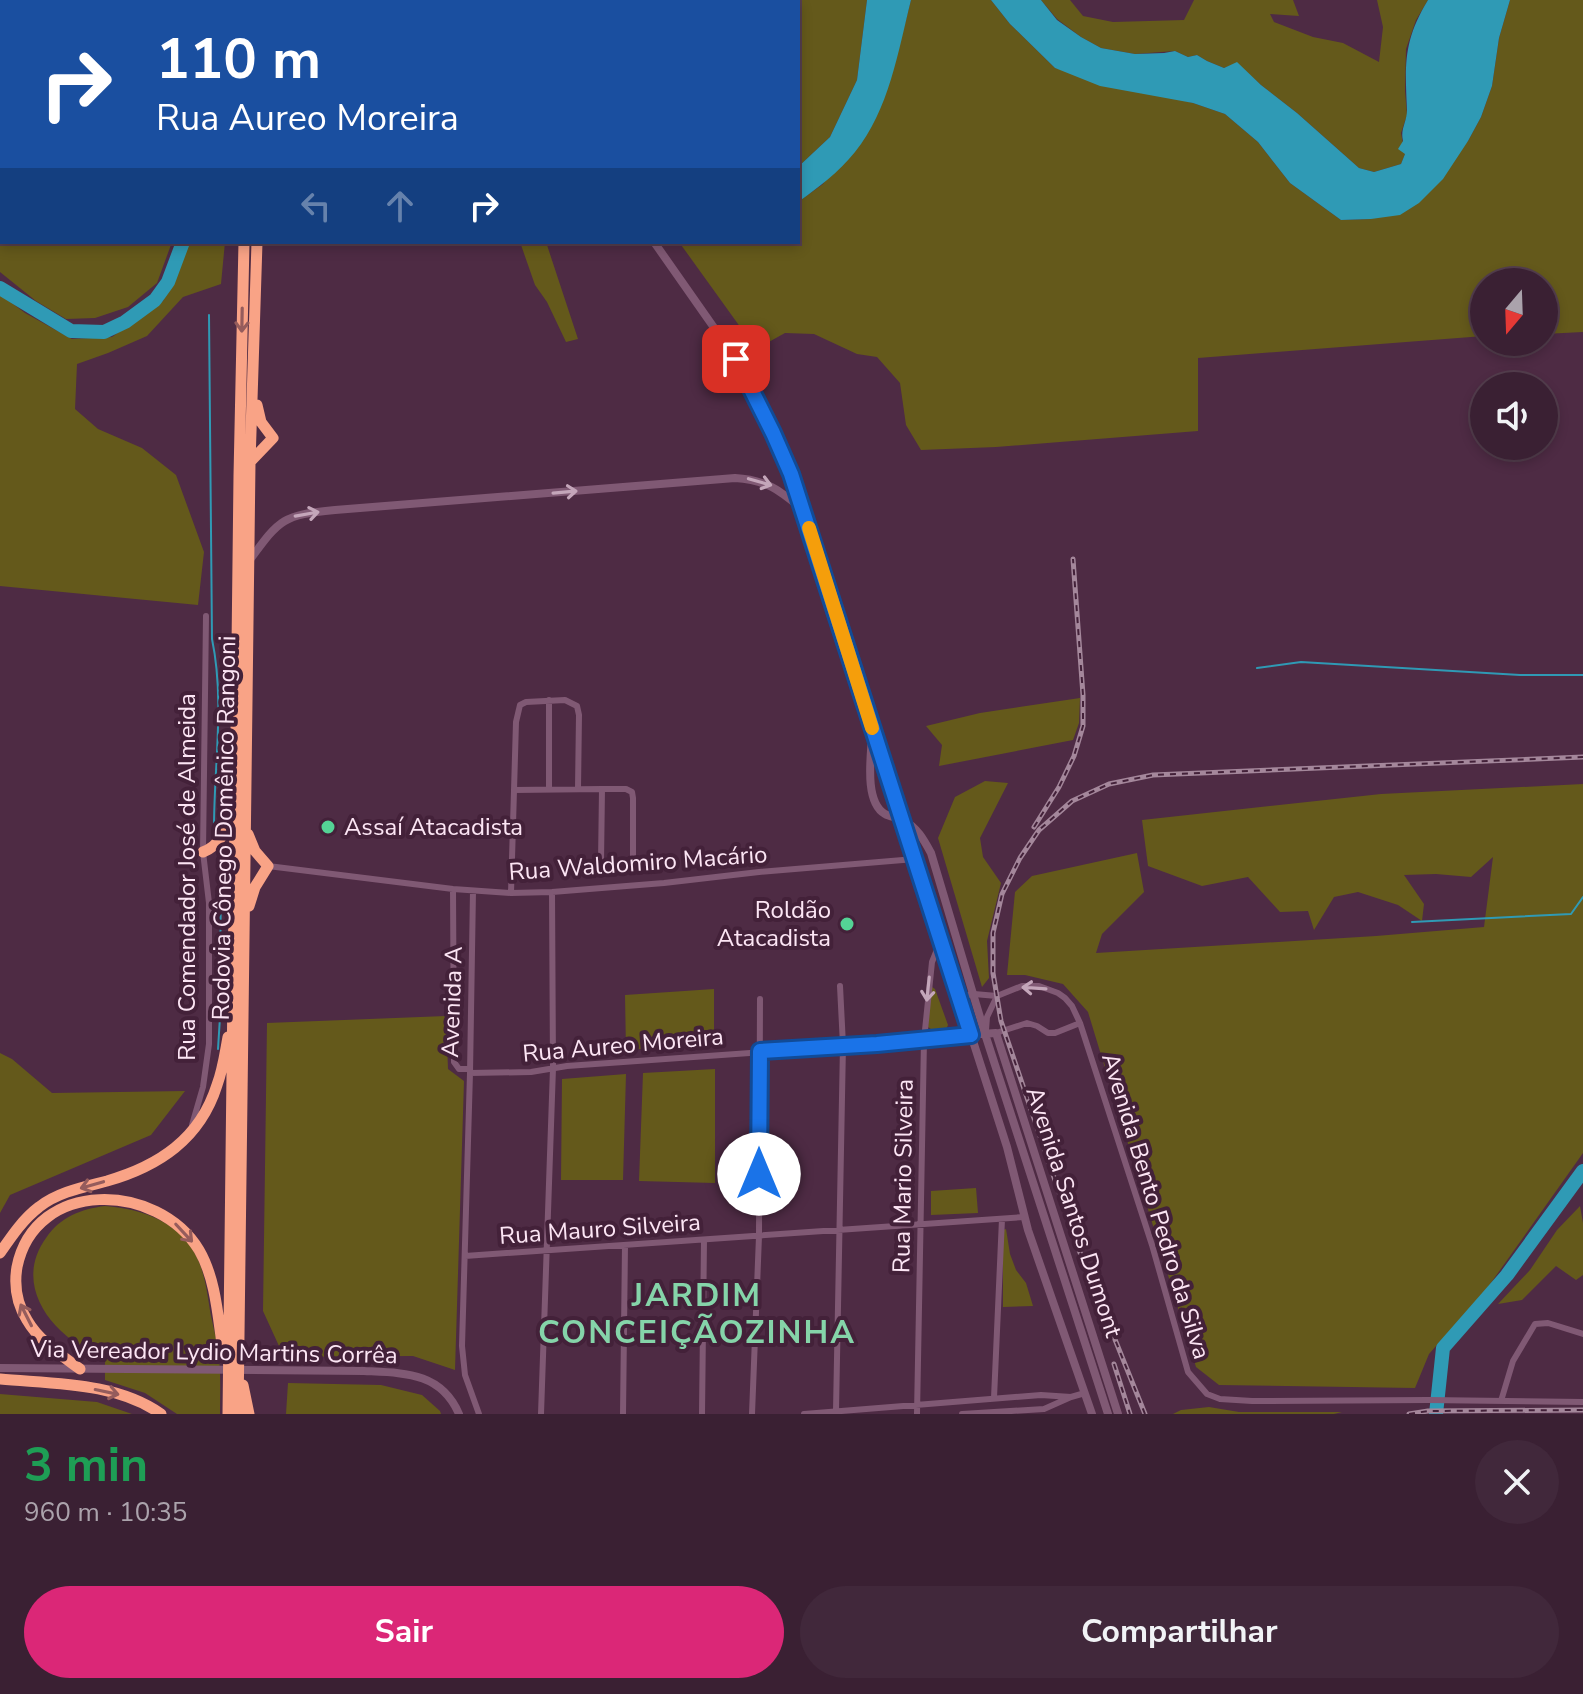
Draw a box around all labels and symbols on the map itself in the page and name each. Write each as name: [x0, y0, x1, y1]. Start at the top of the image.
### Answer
north arrow: [1470, 268, 1558, 356]
one-way arrow: [234, 306, 250, 333]
pin: [702, 325, 770, 393]
one-way arrow: [746, 476, 772, 491]
one-way arrow: [551, 484, 578, 499]
one-way arrow: [293, 506, 319, 521]
street label: Rodovia Cônego Domênico Rangoni: [205, 635, 243, 1021]
street label: Rua Comendador José de Almeida: [171, 693, 203, 1061]
place label: Assaí Atacadista: [344, 811, 523, 843]
marker: Assaí Atacadista: [319, 818, 337, 836]
street label: Rua Waldomiro Macário: [508, 838, 768, 888]
place label: Roldão Atacadista: [717, 894, 831, 954]
marker: Roldão Atacadista: [838, 915, 856, 933]
street label: Avenida A: [434, 945, 470, 1058]
one-way arrow: [921, 975, 936, 1002]
one-way arrow: [1022, 980, 1048, 995]
street label: Rua Aureo Moreira: [521, 1020, 725, 1070]
street label: Avenida Bento Pedro da Silva: [1094, 1049, 1218, 1363]
street label: Rua Mario Silveira: [885, 1079, 921, 1273]
street label: Avenida Santos Dumont: [1018, 1083, 1130, 1342]
position arrow: [717, 1132, 801, 1216]
one-way arrow: [80, 1178, 106, 1193]
street label: Rua Mauro Silveira: [498, 1206, 702, 1252]
one-way arrow: [175, 1222, 193, 1242]
district label: JARDIM CONCEIÇÃOZINHA: [538, 1274, 856, 1354]
one-way arrow: [17, 1304, 33, 1328]
street label: Via Vereador Lydio Martins Corrêa: [29, 1333, 398, 1371]
one-way arrow: [94, 1385, 119, 1400]

